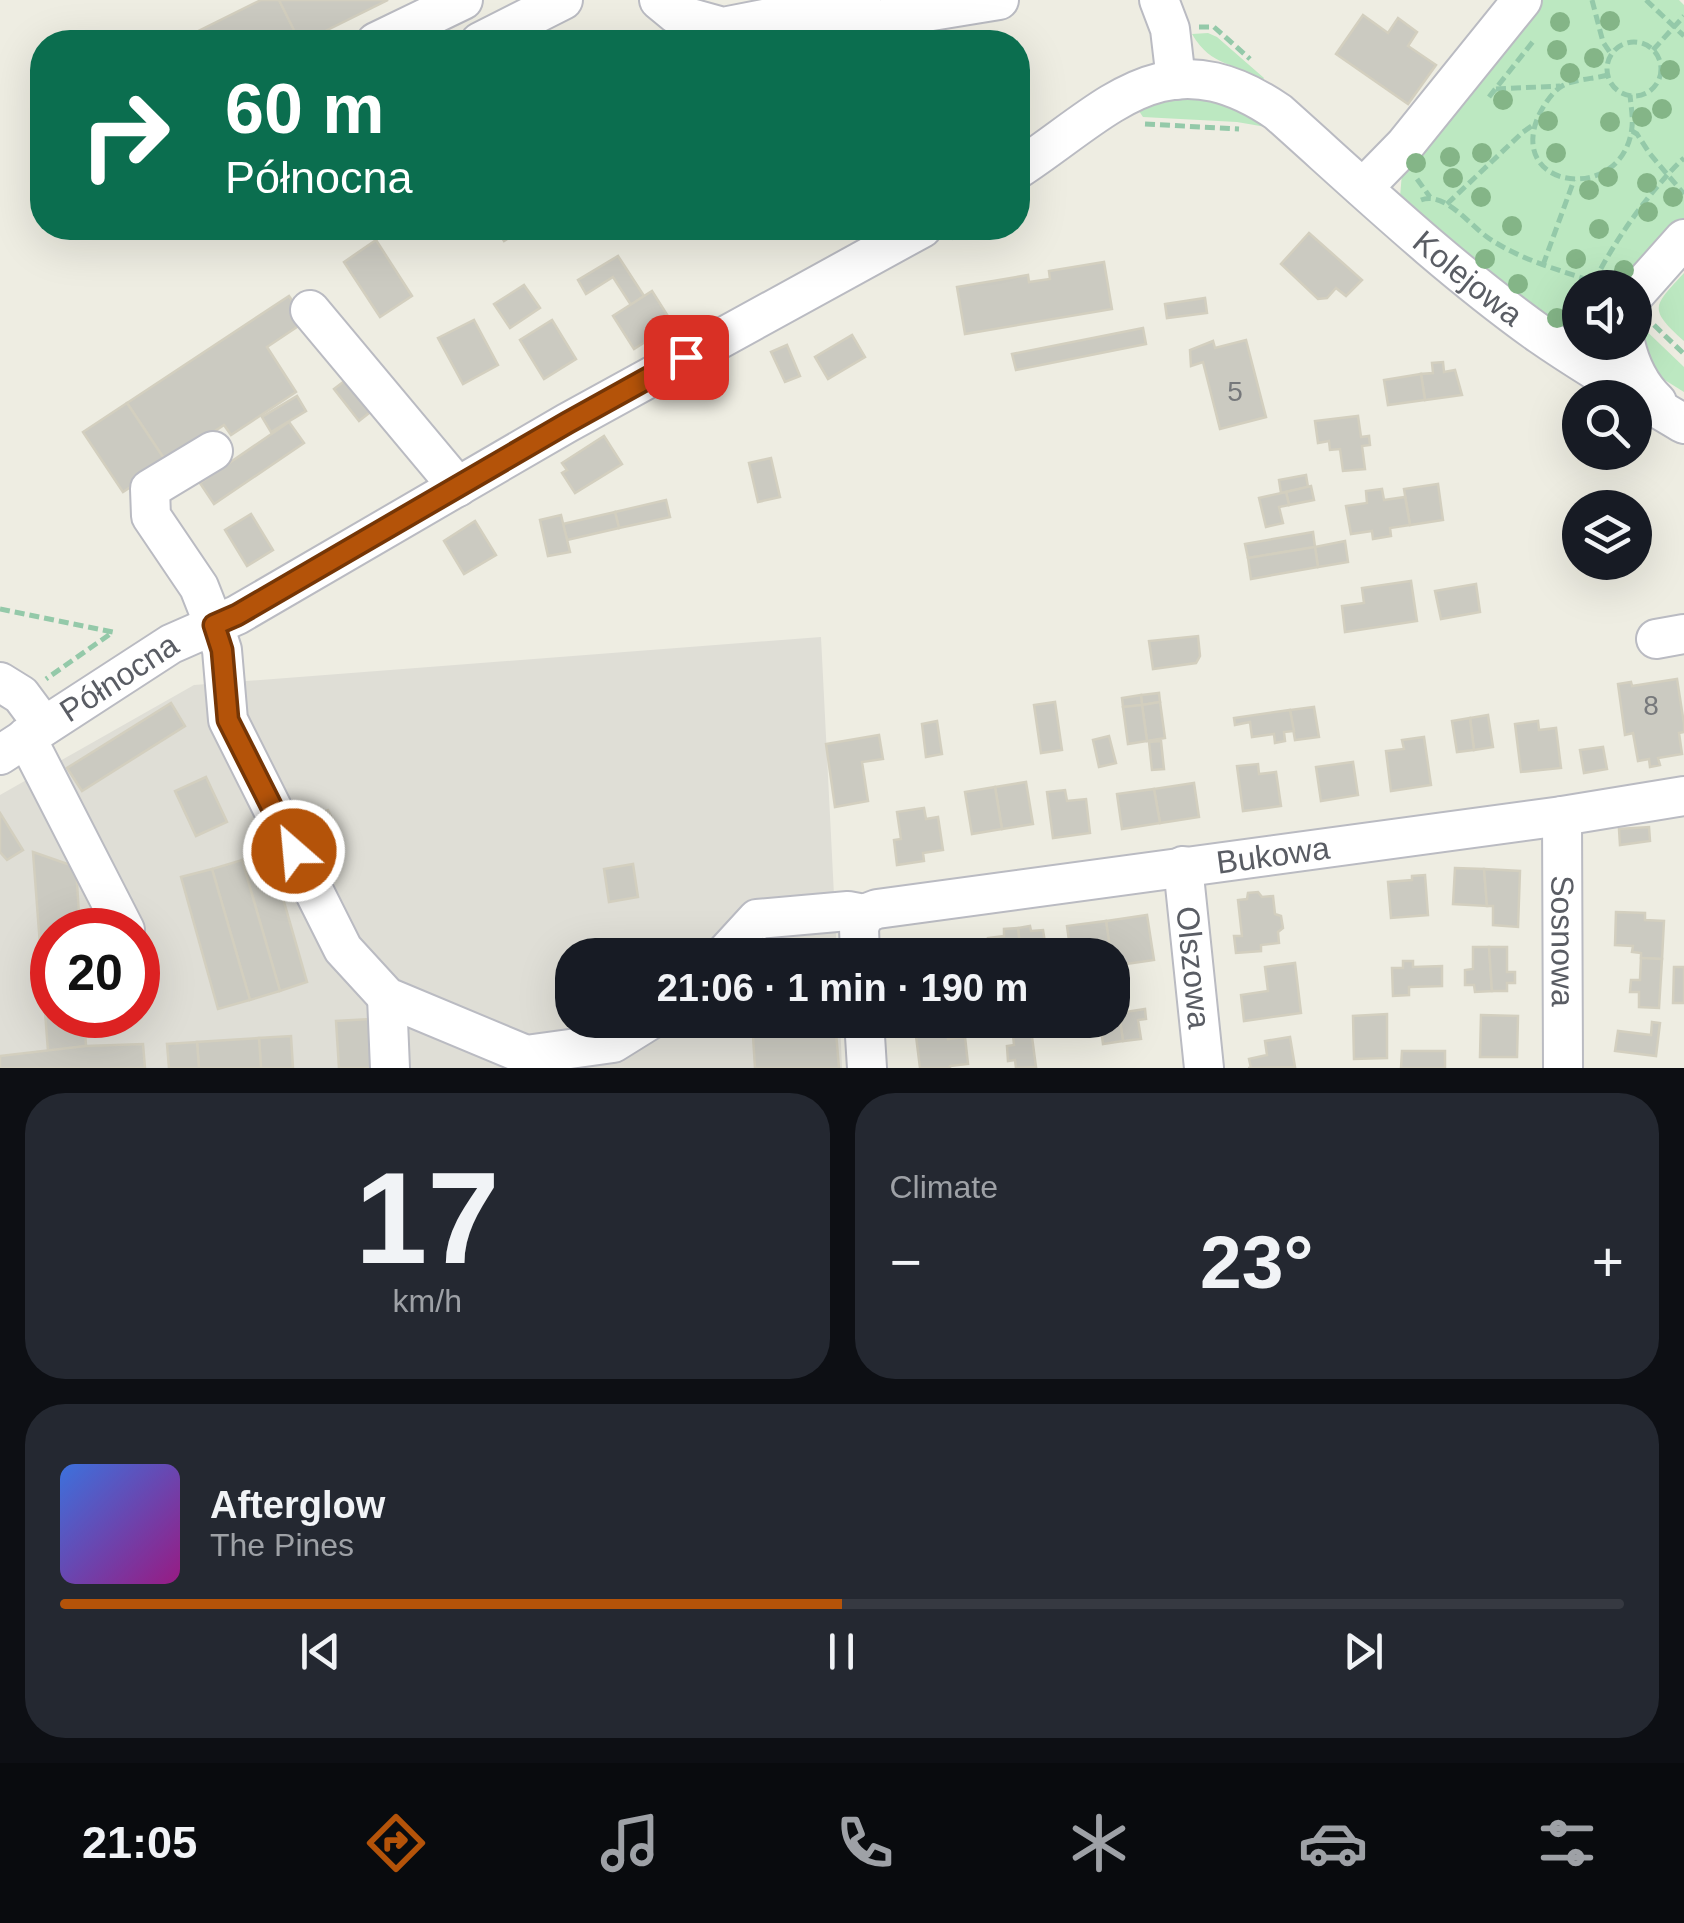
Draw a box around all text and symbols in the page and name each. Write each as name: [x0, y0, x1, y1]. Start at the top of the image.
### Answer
icon: right: [60, 70, 190, 200]
text: 60 m: [225, 70, 385, 148]
text: Północna: [225, 152, 413, 203]
street label: Kolejowa: [1406, 223, 1530, 333]
map controls: [1562, 270, 1652, 580]
button: sound: [1562, 270, 1652, 360]
pin: [644, 315, 729, 400]
icon: arrive: [659, 330, 714, 385]
house number: 5: [1227, 376, 1243, 407]
button: search: [1562, 380, 1652, 470]
button: layers: [1562, 490, 1652, 580]
street label: Północna: [53, 626, 185, 729]
house number: 8: [1643, 690, 1659, 721]
position arrow: [242, 799, 346, 903]
street label: Bukowa: [1214, 830, 1332, 881]
street label: Sosnowa: [1544, 875, 1581, 1007]
street label: Olszowa: [1169, 905, 1218, 1031]
speed limit sign: 20: [30, 908, 160, 1038]
text: 21:06 · 1 min · 190 m: [657, 967, 1028, 1009]
text: 17: [355, 1145, 500, 1291]
text: Climate: [890, 1169, 998, 1205]
text: 23°: [1200, 1220, 1313, 1304]
text: −: [890, 1231, 922, 1293]
text: +: [1592, 1231, 1624, 1293]
text: km/h: [393, 1283, 462, 1319]
text: Afterglow: [210, 1484, 385, 1526]
text: The Pines: [210, 1527, 354, 1563]
icon: previous: [293, 1624, 348, 1679]
icon: pause: [814, 1624, 869, 1679]
icon: next: [1336, 1624, 1391, 1679]
icon: directions: [361, 1808, 431, 1878]
icon: music: [595, 1808, 665, 1878]
icon: phone: [830, 1808, 900, 1878]
icon: climate: [1064, 1808, 1134, 1878]
icon: car: [1298, 1808, 1368, 1878]
icon: filters: [1532, 1808, 1602, 1878]
text: 21:05: [82, 1817, 197, 1868]

